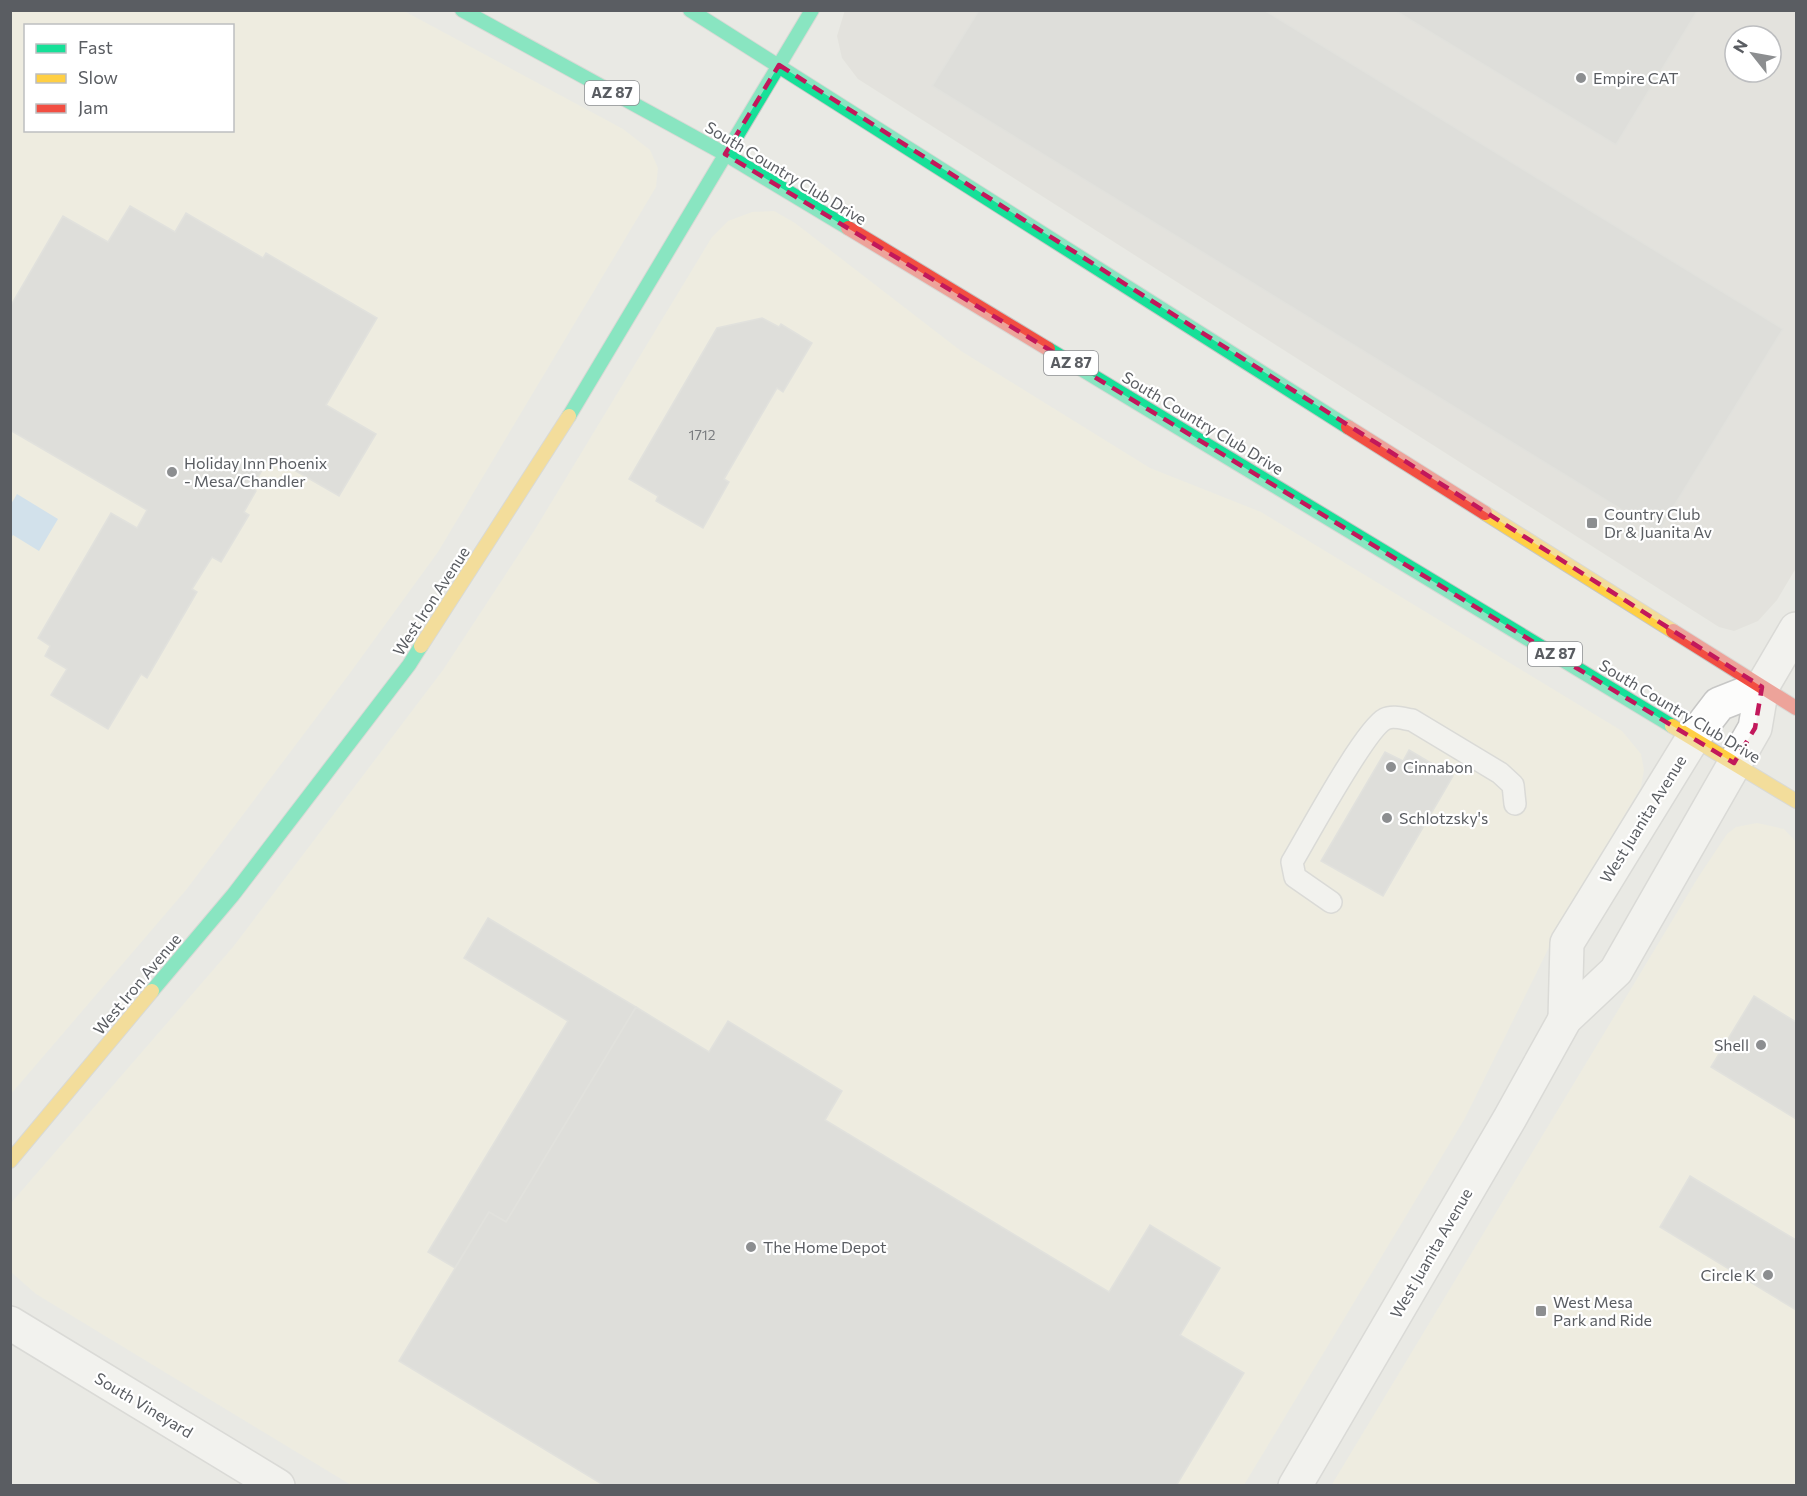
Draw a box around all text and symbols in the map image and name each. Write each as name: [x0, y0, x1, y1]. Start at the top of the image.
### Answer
legend: [24, 24, 234, 132]
north arrow: [1723, 24, 1783, 84]
text: Fast: [78, 36, 113, 58]
text: N: [1728, 36, 1751, 56]
text: Slow: [78, 66, 118, 88]
place label: Empire CAT: [1593, 68, 1679, 87]
marker: Empire CAT: [1574, 71, 1588, 85]
road number: AZ 87: [585, 81, 639, 105]
text: Jam: [78, 96, 108, 118]
street label: South Country Club Drive: [702, 117, 870, 228]
road number: AZ 87: [1044, 351, 1098, 375]
street label: South Country Club Drive: [1119, 367, 1287, 478]
house number: 1712: [688, 426, 716, 443]
place label: Holiday Inn Phoenix - Mesa/Chandler: [184, 453, 328, 490]
marker: Holiday Inn Phoenix - Mesa/Chandler: [165, 465, 179, 479]
place label: Country Club Dr & Juanita Av: [1604, 504, 1712, 541]
marker: Country Club Dr & Juanita Av: [1585, 516, 1599, 530]
street label: West Iron Avenue: [388, 543, 473, 659]
road number: AZ 87: [1528, 642, 1582, 666]
street label: South Country Club Drive: [1596, 655, 1764, 766]
street label: West Juanita Avenue: [1596, 751, 1690, 886]
place label: Cinnabon: [1403, 757, 1473, 776]
marker: Cinnabon: [1384, 760, 1398, 774]
place label: Schlotzsky's: [1399, 808, 1488, 827]
marker: Schlotzsky's: [1380, 811, 1394, 825]
street label: West Iron Avenue: [89, 929, 184, 1038]
place label: Shell: [1714, 1035, 1749, 1054]
marker: Shell: [1754, 1038, 1768, 1052]
street label: West Juanita Avenue: [1386, 1184, 1476, 1321]
place label: The Home Depot: [763, 1237, 887, 1256]
marker: The Home Depot: [744, 1240, 758, 1254]
place label: Circle K: [1701, 1265, 1756, 1284]
marker: Circle K: [1761, 1268, 1775, 1282]
place label: West Mesa Park and Ride: [1553, 1292, 1652, 1329]
marker: West Mesa Park and Ride: [1534, 1304, 1548, 1318]
street label: South Vineyard: [92, 1368, 197, 1441]

